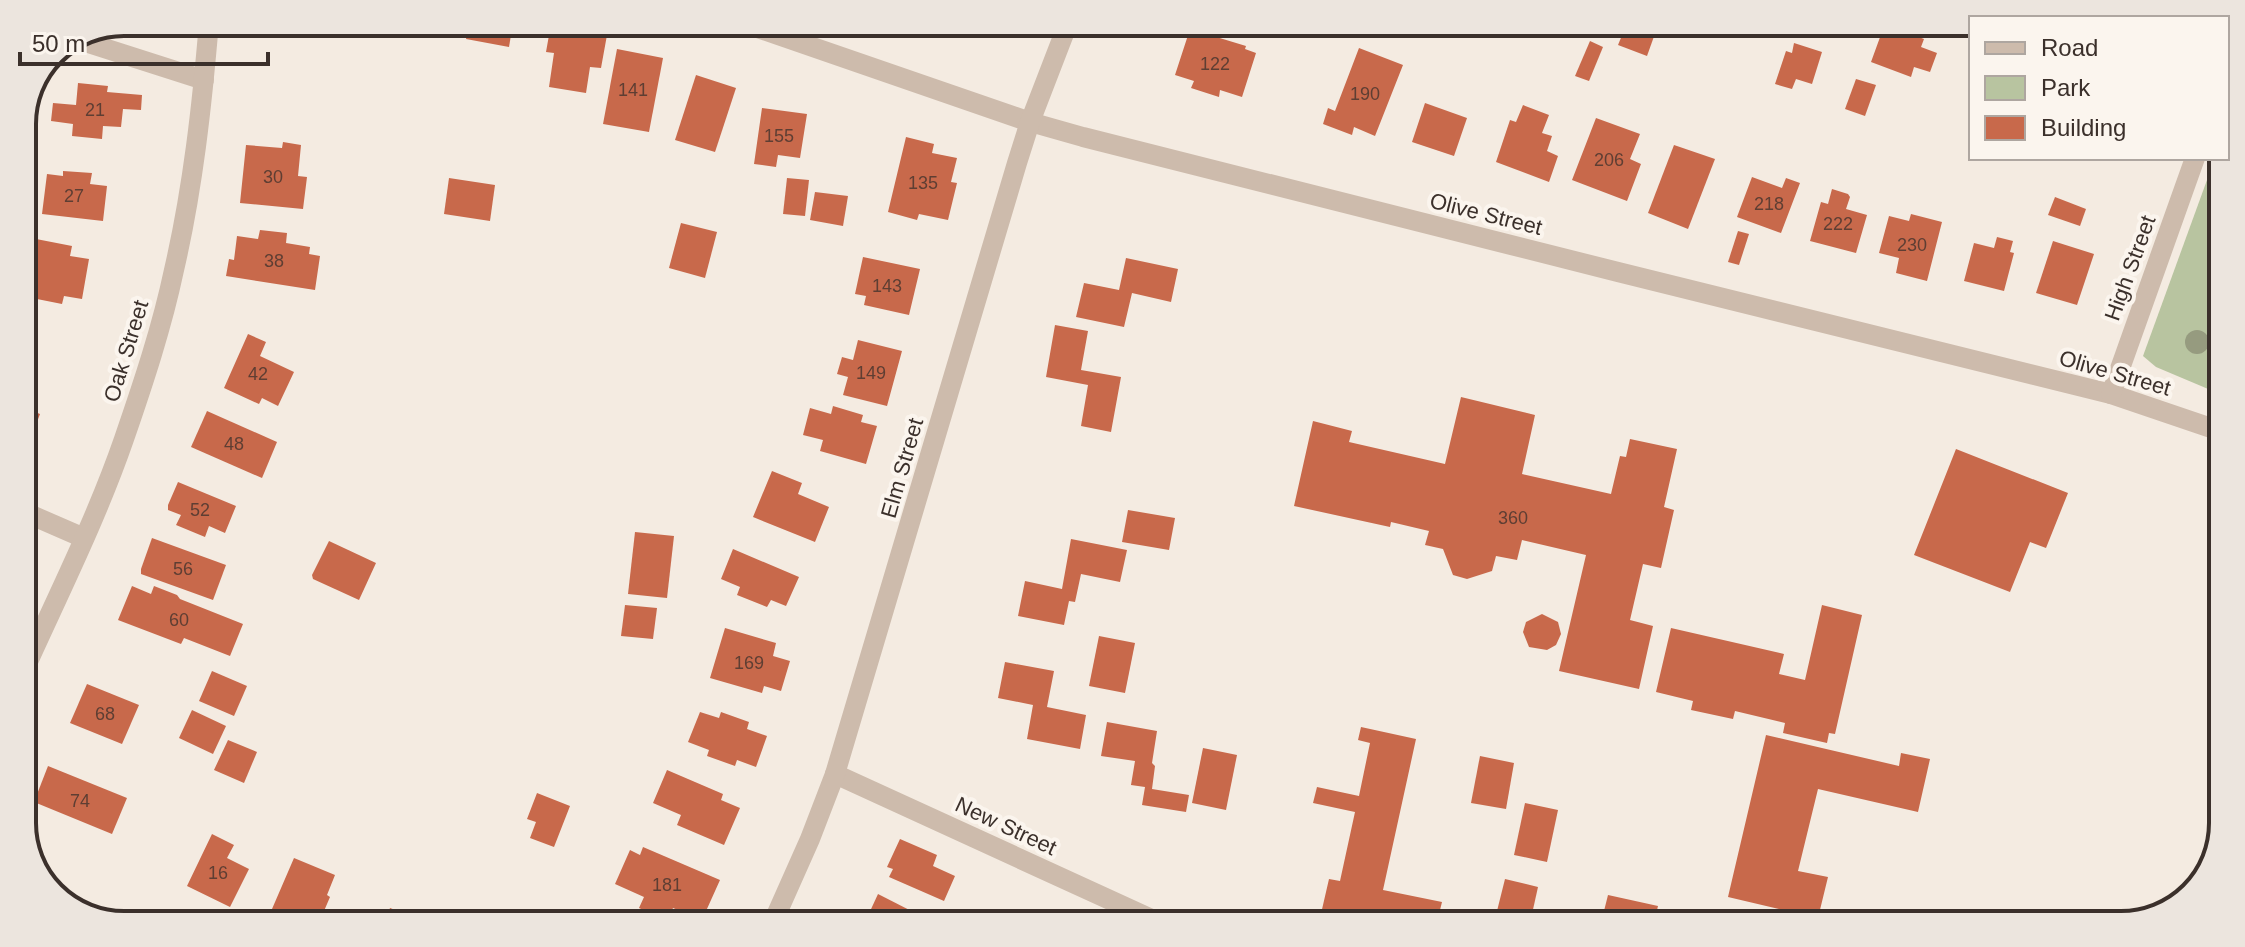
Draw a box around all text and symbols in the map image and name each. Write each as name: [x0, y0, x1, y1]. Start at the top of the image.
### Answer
scale bar: [20, 16, 268, 66]
legend: [1969, 16, 2229, 160]
text: 50 m: [32, 30, 85, 57]
text: Road: [2041, 34, 2098, 61]
house number: 122: [1200, 54, 1230, 74]
text: Park: [2041, 74, 2091, 101]
house number: 141: [618, 80, 648, 100]
house number: 190: [1350, 84, 1380, 104]
house number: 21: [85, 100, 105, 120]
text: Building: [2041, 114, 2126, 141]
house number: 155: [764, 126, 794, 146]
house number: 206: [1594, 150, 1624, 170]
house number: 30: [263, 167, 283, 187]
house number: 135: [908, 173, 938, 193]
house number: 27: [64, 186, 84, 206]
street label: Olive Street: [1427, 188, 1545, 240]
house number: 218: [1754, 194, 1784, 214]
street label: High Street: [2099, 212, 2161, 324]
house number: 222: [1823, 214, 1853, 234]
house number: 230: [1897, 235, 1927, 255]
house number: 38: [264, 251, 284, 271]
house number: 143: [872, 276, 902, 296]
street label: Oak Street: [99, 297, 153, 405]
street label: Olive Street: [2056, 345, 2174, 401]
house number: 149: [856, 363, 886, 383]
house number: 42: [248, 364, 268, 384]
street label: Elm Street: [876, 415, 928, 521]
house number: 48: [224, 434, 244, 454]
house number: 52: [190, 500, 210, 520]
house number: 360: [1498, 508, 1528, 528]
house number: 56: [173, 559, 193, 579]
house number: 60: [169, 610, 189, 630]
house number: 169: [734, 653, 764, 673]
house number: 68: [95, 704, 115, 724]
house number: 74: [70, 791, 90, 811]
street label: New Street: [951, 792, 1061, 860]
house number: 16: [208, 863, 228, 883]
house number: 181: [652, 875, 682, 895]

